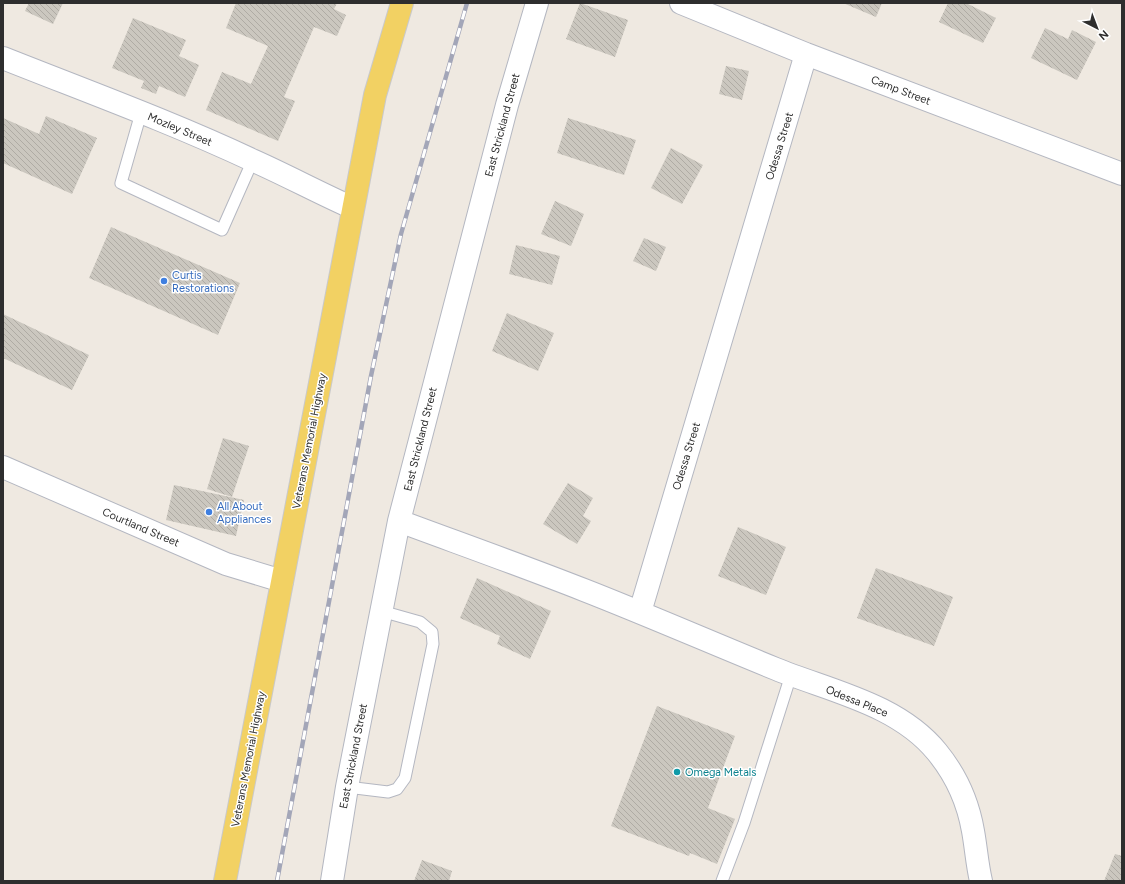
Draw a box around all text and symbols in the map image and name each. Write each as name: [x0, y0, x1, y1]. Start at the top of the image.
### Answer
north arrow: [1077, 8, 1117, 48]
text: N: [1096, 27, 1111, 43]
street label: East Strickland Street: [482, 72, 523, 178]
street label: Camp Street: [869, 73, 933, 108]
street label: Mozley Street: [146, 110, 214, 149]
street label: Odessa Street: [763, 111, 796, 182]
place label: Curtis Restorations: [172, 269, 234, 295]
marker: Curtis Restorations: [159, 276, 169, 286]
street label: Veterans Memorial Highway: [290, 372, 329, 510]
street label: East Strickland Street: [401, 386, 440, 492]
street label: Odessa Street: [670, 421, 703, 492]
place label: All About Appliances: [217, 500, 271, 526]
street label: Courtland Street: [100, 505, 181, 550]
marker: All About Appliances: [204, 507, 214, 517]
street label: Odessa Place: [824, 683, 890, 720]
street label: Veterans Memorial Highway: [229, 690, 268, 828]
street label: East Strickland Street: [337, 702, 370, 810]
place label: Omega Metals: [685, 766, 756, 779]
marker: Omega Metals: [672, 767, 682, 777]

